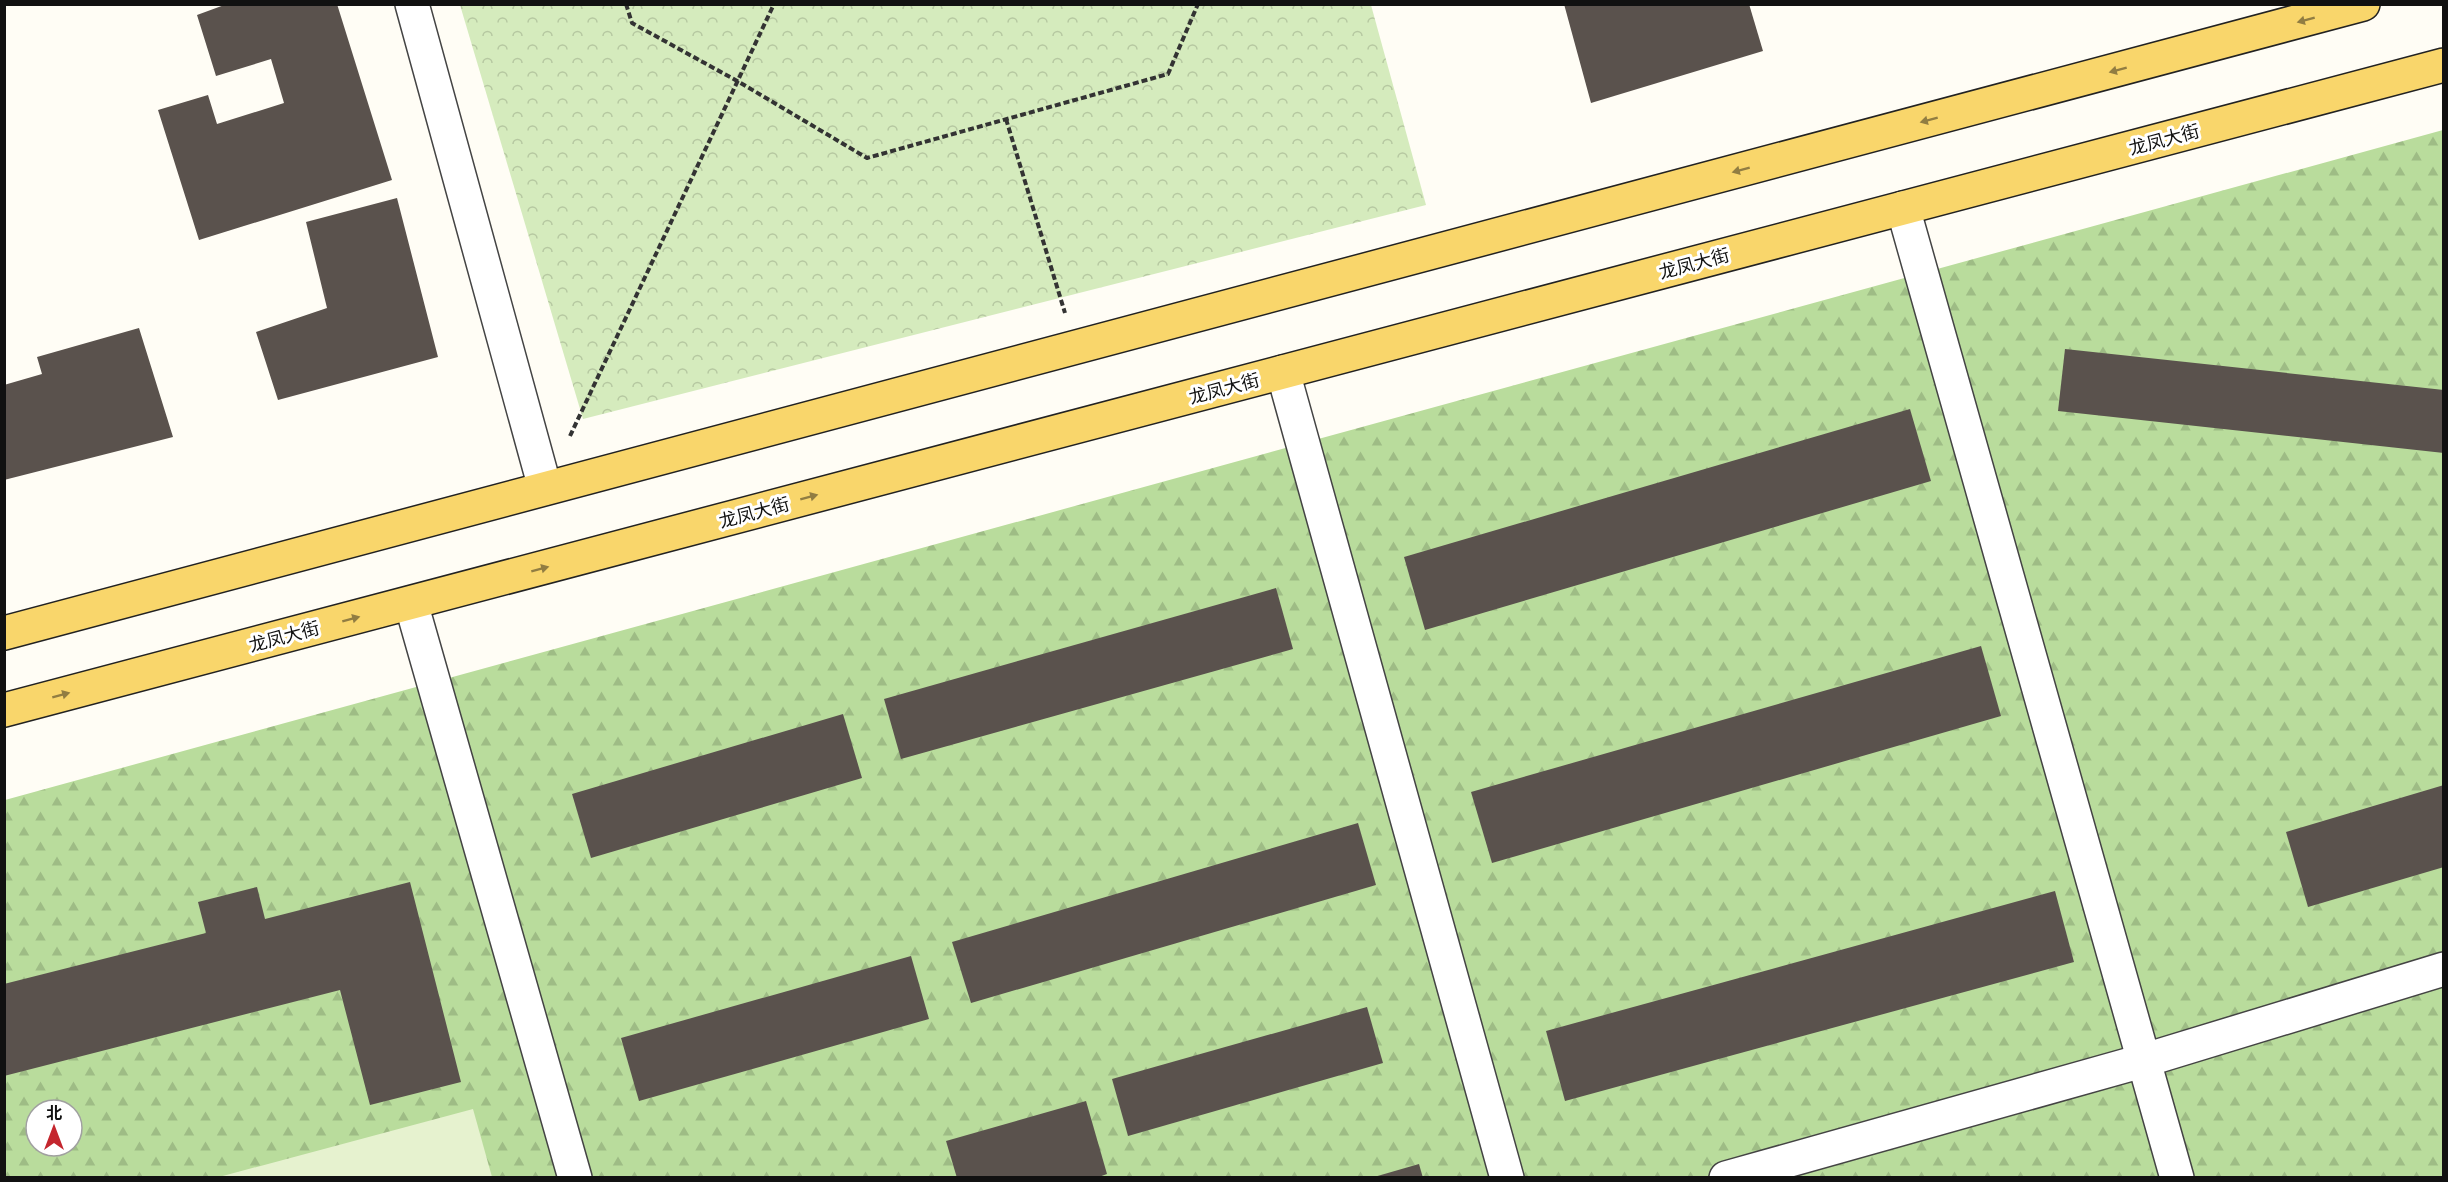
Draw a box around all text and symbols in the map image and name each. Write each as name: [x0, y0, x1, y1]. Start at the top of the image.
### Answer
one-way arrow: [2297, 15, 2315, 25]
one-way arrow: [2108, 65, 2127, 75]
one-way arrow: [1920, 115, 1938, 125]
street label: 龙凤大街: [2126, 118, 2202, 160]
one-way arrow: [1732, 165, 1750, 175]
street label: 龙凤大街: [1656, 242, 1732, 284]
street label: 龙凤大街: [1186, 367, 1262, 409]
street label: 龙凤大街: [716, 491, 792, 533]
one-way arrow: [800, 492, 818, 502]
one-way arrow: [530, 563, 549, 573]
one-way arrow: [342, 613, 360, 623]
street label: 龙凤大街: [246, 615, 322, 657]
one-way arrow: [52, 690, 70, 700]
north arrow: [24, 1098, 84, 1158]
text: 北: [46, 1102, 62, 1123]

